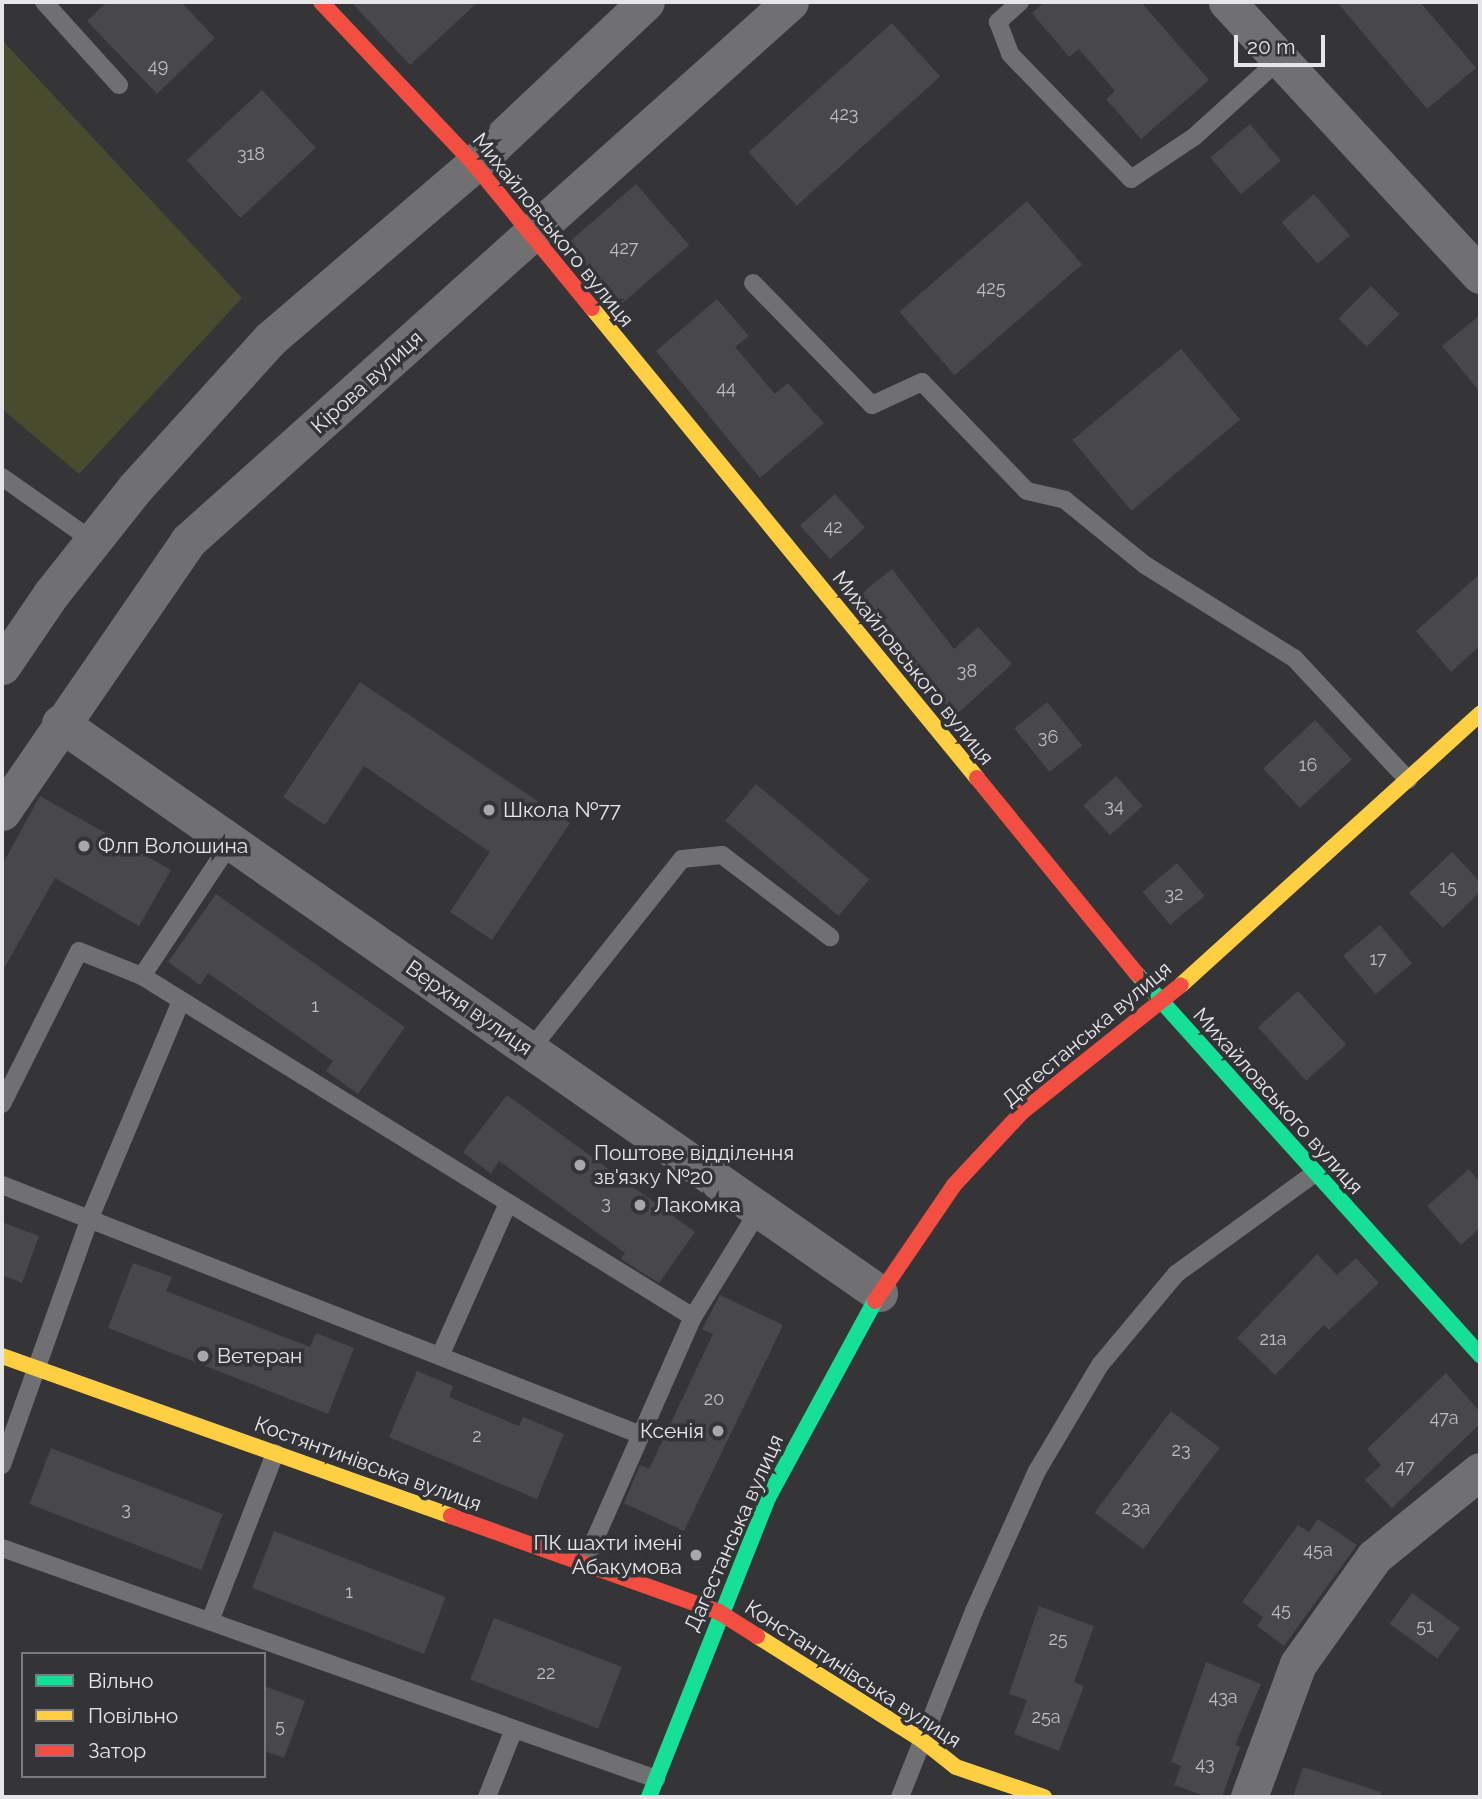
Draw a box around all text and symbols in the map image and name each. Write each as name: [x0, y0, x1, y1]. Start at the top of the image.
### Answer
scale bar: [1237, 21, 1328, 65]
text: 20 m: [1247, 34, 1295, 59]
house number: 49: [148, 55, 168, 77]
house number: 423: [830, 103, 858, 125]
street label: Михайловського вулиця: [467, 128, 639, 332]
house number: 318: [237, 143, 265, 165]
house number: 427: [610, 237, 638, 259]
house number: 425: [976, 277, 1006, 299]
street label: Кірова вулиця: [306, 325, 428, 439]
house number: 44: [716, 377, 736, 399]
house number: 42: [823, 516, 843, 538]
street label: Михайловського вулиця: [827, 566, 999, 770]
house number: 38: [957, 660, 977, 682]
house number: 36: [1038, 726, 1058, 748]
house number: 16: [1299, 754, 1317, 776]
house number: 34: [1104, 795, 1124, 817]
place label: Школа №77: [503, 797, 621, 823]
marker: Школа №77: [481, 802, 497, 818]
place label: Флп Волошина: [98, 833, 248, 859]
marker: Флп Волошина: [76, 838, 92, 854]
house number: 15: [1439, 876, 1457, 898]
house number: 32: [1165, 883, 1183, 905]
house number: 17: [1369, 948, 1387, 970]
street label: Верхня вулиця: [401, 955, 537, 1061]
street label: Дагестанська вулиця: [997, 956, 1177, 1112]
house number: 1: [311, 995, 319, 1017]
street label: Михайловського вулиця: [1188, 1003, 1368, 1199]
place label: Поштове відділення зв'язку №20: [594, 1140, 794, 1190]
marker: Поштове відділення зв'язку №20: [572, 1157, 588, 1173]
house number: 3: [601, 1192, 611, 1214]
place label: Лакомка: [654, 1192, 741, 1218]
marker: Лакомка: [632, 1197, 648, 1213]
house number: 21а: [1260, 1328, 1286, 1350]
place label: Ветеран: [217, 1343, 302, 1369]
marker: Ветеран: [195, 1348, 211, 1364]
house number: 20: [704, 1388, 724, 1410]
house number: 47а: [1429, 1407, 1459, 1429]
street label: Костянтинівська вулиця: [251, 1411, 485, 1517]
place label: Ксенія: [640, 1418, 704, 1444]
marker: Ксенія: [710, 1423, 726, 1439]
house number: 2: [472, 1425, 482, 1447]
street label: Дагестанська вулиця: [679, 1431, 789, 1635]
house number: 23: [1172, 1439, 1190, 1461]
house number: 47: [1395, 1456, 1415, 1478]
house number: 23а: [1122, 1497, 1150, 1519]
house number: 3: [121, 1498, 131, 1520]
place label: ПК шахти імені Абакумова: [533, 1530, 682, 1580]
house number: 45а: [1303, 1539, 1333, 1561]
marker: ПК шахти імені Абакумова: [688, 1547, 704, 1563]
house number: 1: [345, 1581, 353, 1603]
street label: Константинівська вулиця: [740, 1595, 966, 1753]
house number: 45: [1271, 1599, 1291, 1621]
house number: 51: [1416, 1615, 1434, 1637]
house number: 25: [1048, 1628, 1068, 1650]
legend: [21, 1652, 266, 1778]
house number: 22: [537, 1662, 555, 1684]
text: Вільно: [88, 1668, 154, 1693]
house number: 43а: [1208, 1686, 1238, 1708]
text: Повільно: [88, 1703, 178, 1728]
house number: 25а: [1032, 1706, 1060, 1728]
house number: 5: [275, 1715, 285, 1737]
text: Затор: [88, 1738, 146, 1763]
house number: 43: [1195, 1753, 1215, 1775]

